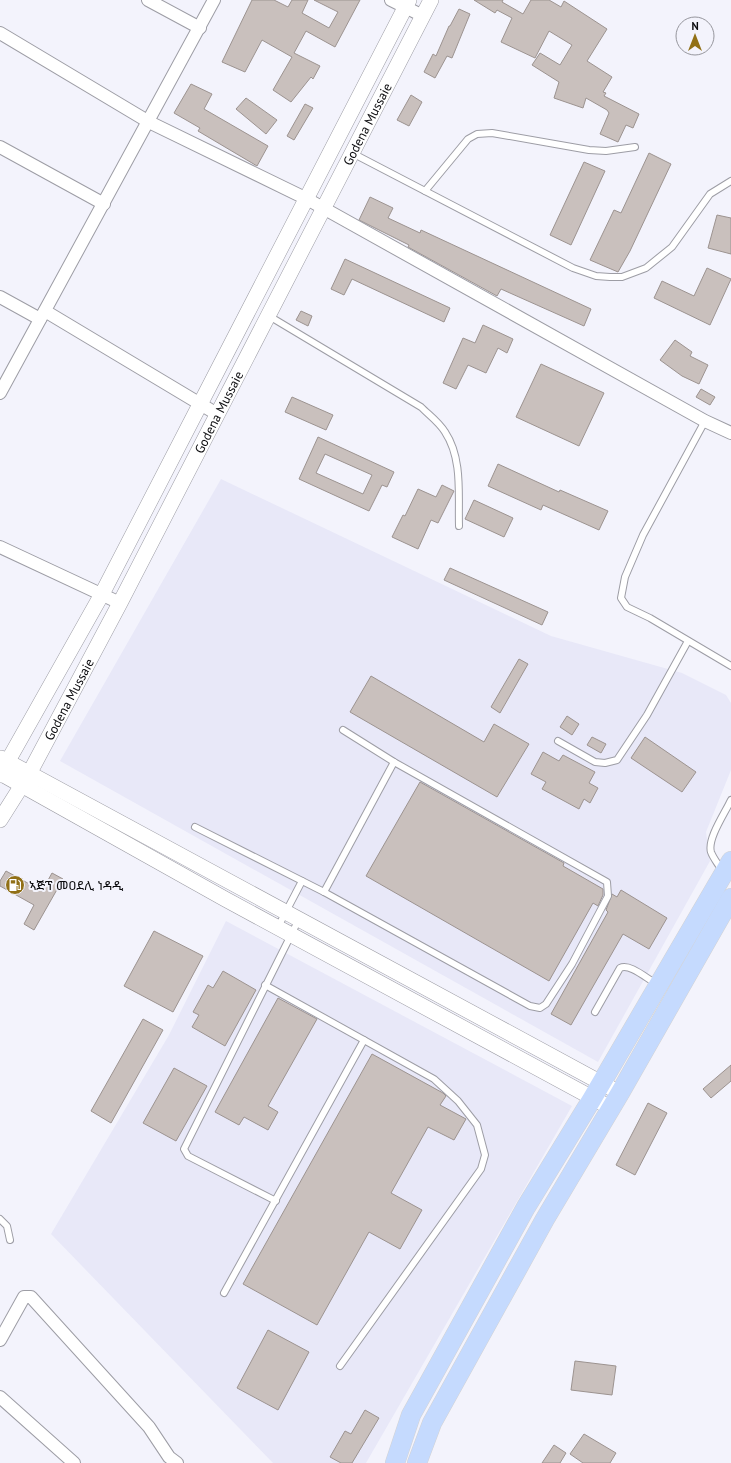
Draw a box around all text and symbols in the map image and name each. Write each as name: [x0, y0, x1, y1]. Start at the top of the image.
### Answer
north arrow: [675, 16, 715, 56]
text: N: [691, 19, 699, 33]
street label: Godena Mussaie: [339, 80, 396, 168]
street label: Godena Mussaie: [191, 368, 247, 456]
street label: Godena Mussaie: [40, 656, 98, 743]
fuel station icon: ኣጅፕ መዐደሊ ነዳዲ: [4, 874, 26, 896]
place label: ኣጅፕ መዐደሊ ነዳዲ: [29, 877, 123, 894]

